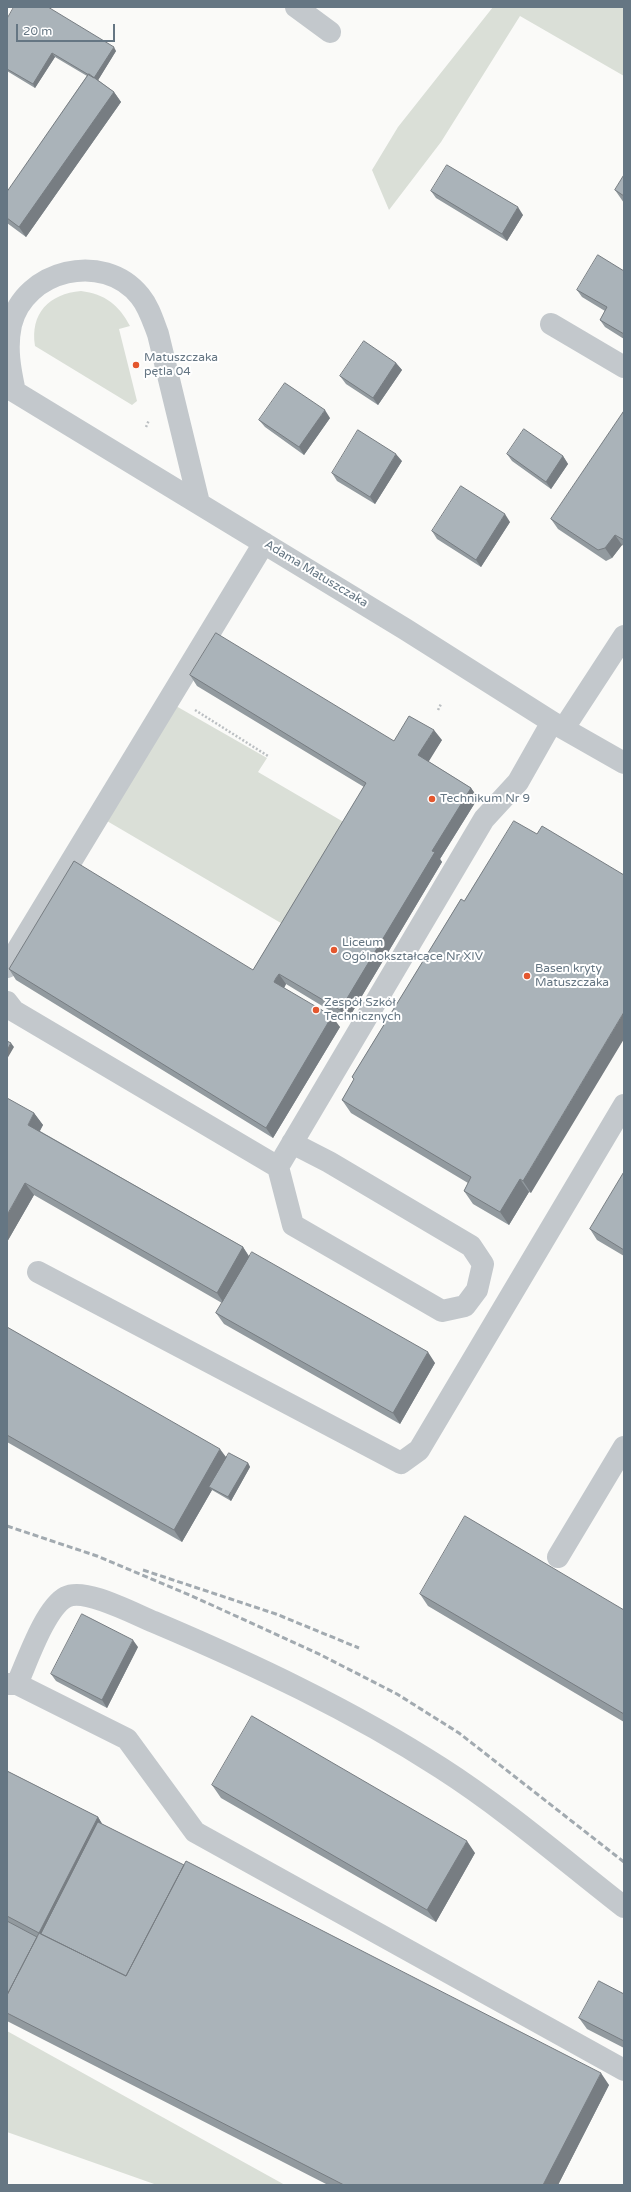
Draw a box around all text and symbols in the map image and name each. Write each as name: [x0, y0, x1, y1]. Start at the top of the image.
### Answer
scale bar: [18, 16, 117, 42]
text: 20 m: [23, 24, 52, 38]
place label: Matuszczaka pętla 04: [144, 351, 218, 379]
marker: Matuszczaka pętla 04: [131, 360, 141, 370]
street label: Adama Matuszczaka: [262, 537, 370, 611]
place label: Technikum Nr 9: [440, 792, 530, 806]
marker: Technikum Nr 9: [427, 794, 437, 804]
place label: Liceum Ogólnokształcące Nr XIV: [342, 936, 483, 964]
marker: Liceum Ogólnokształcące Nr XIV: [329, 945, 339, 955]
place label: Basen kryty Matuszczaka: [535, 962, 609, 990]
marker: Basen kryty Matuszczaka: [522, 971, 532, 981]
place label: Zespół Szkół Technicznych: [324, 996, 401, 1024]
marker: Zespół Szkół Technicznych: [311, 1005, 321, 1015]

